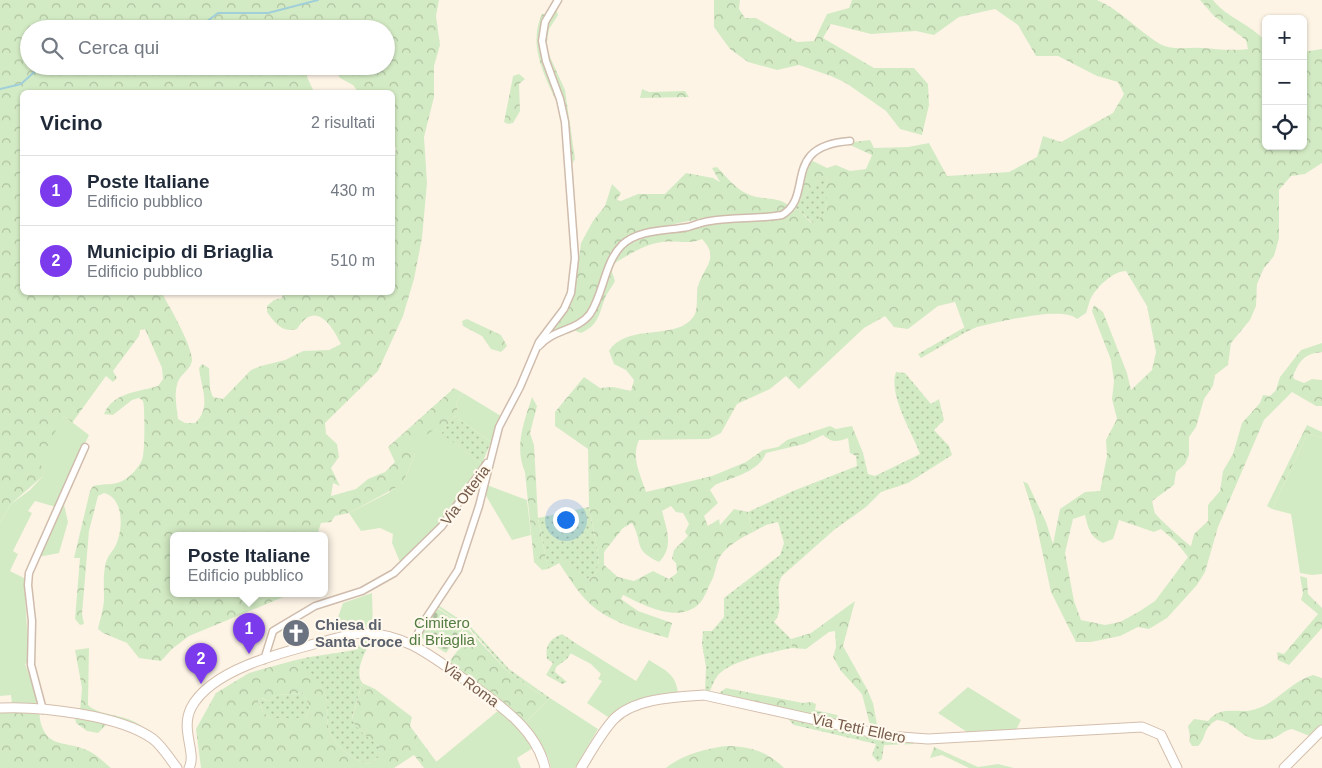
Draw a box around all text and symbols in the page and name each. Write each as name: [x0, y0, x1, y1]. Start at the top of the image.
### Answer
map controls: [1262, 15, 1307, 150]
button: +: [1262, 15, 1307, 60]
search box: [20, 20, 395, 75]
icon: search: [38, 34, 66, 62]
text: Cerca qui: [78, 37, 159, 58]
button: −: [1262, 60, 1307, 105]
button: locate: [1262, 105, 1307, 150]
text: Vicino: [40, 111, 103, 134]
text: 2 risultati: [311, 114, 375, 131]
text: Poste Italiane: [87, 171, 210, 192]
text: 1: [52, 182, 60, 199]
text: 430 m: [331, 182, 375, 199]
text: Edificio pubblico: [87, 193, 203, 210]
text: Municipio di Briaglia: [87, 241, 273, 262]
text: 2: [52, 252, 60, 269]
text: 510 m: [331, 252, 375, 269]
text: Edificio pubblico: [87, 263, 203, 280]
street label: Via Otteria: [437, 461, 493, 528]
your location: [553, 507, 579, 533]
popup: [170, 532, 328, 597]
text: Poste Italiane: [188, 545, 310, 566]
text: Edificio pubblico: [188, 567, 303, 584]
pin: 1: [233, 613, 265, 654]
park label: Cimitero di Briaglia: [409, 614, 476, 648]
place label: Chiesa di Santa Croce: [315, 616, 403, 650]
church icon: Chiesa di Santa Croce: [281, 618, 311, 648]
pin: 2: [185, 643, 217, 684]
street label: Via Roma: [439, 658, 503, 711]
street label: Via Tetti Ellero: [811, 710, 907, 746]

